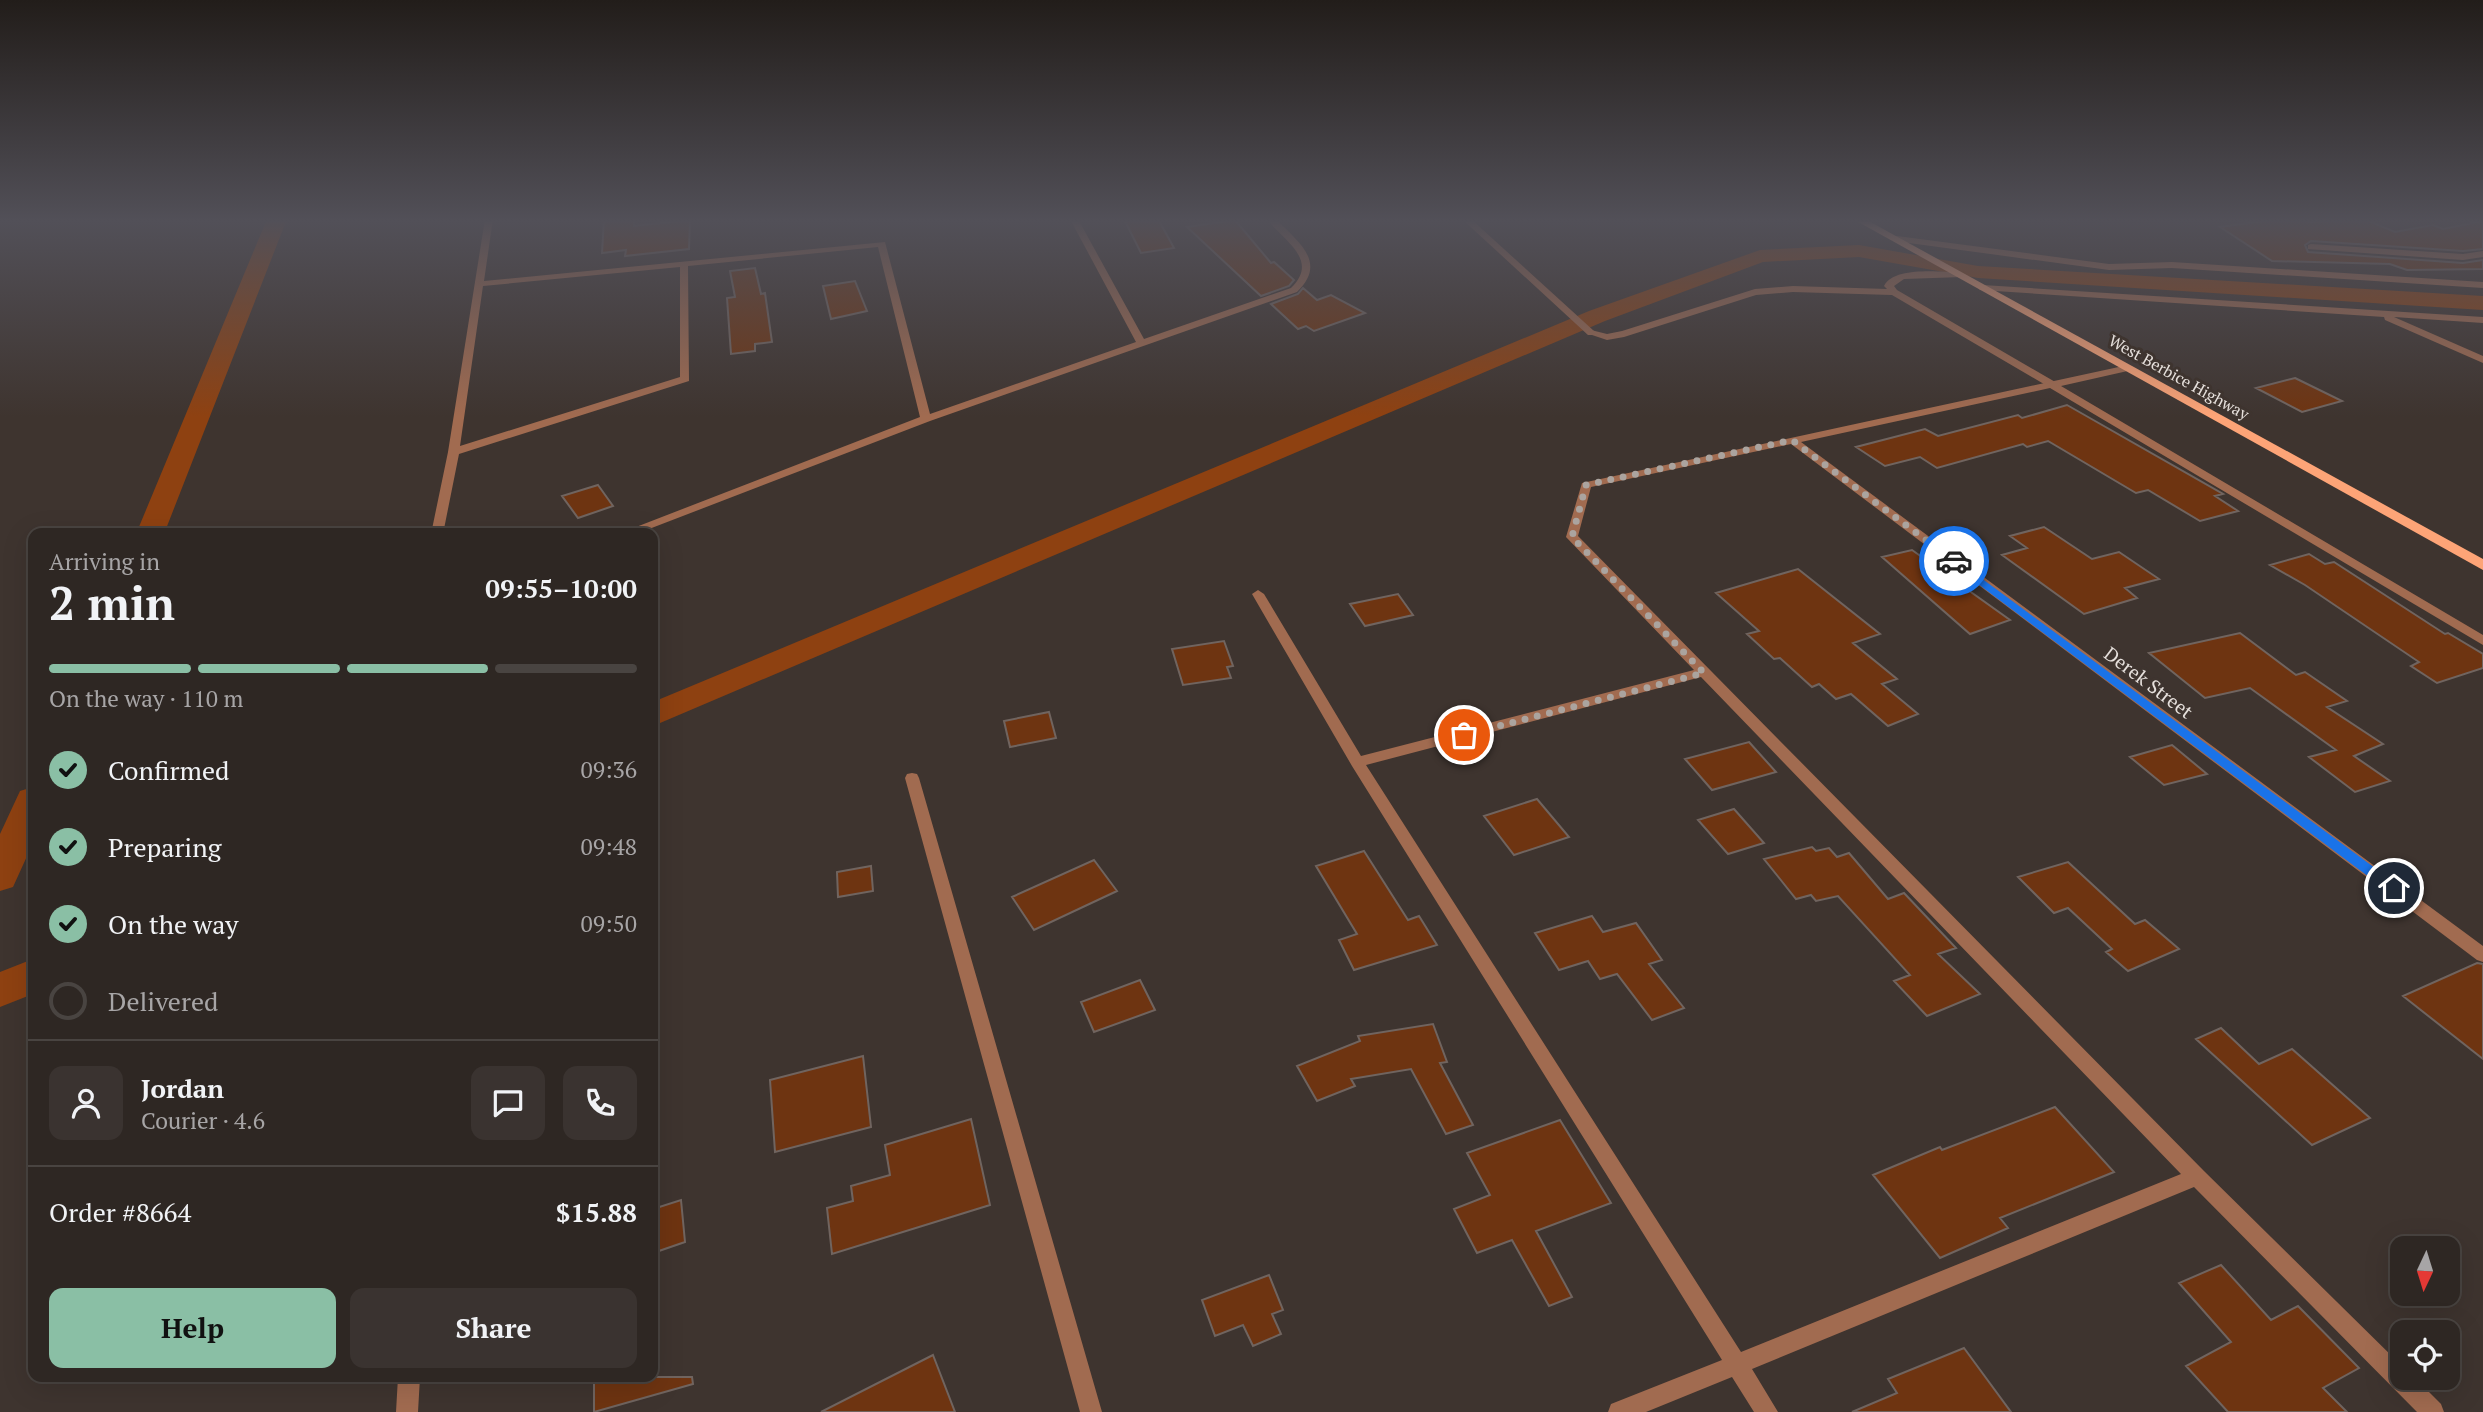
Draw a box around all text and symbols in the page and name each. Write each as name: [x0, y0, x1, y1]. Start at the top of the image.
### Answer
street label: West Berbice Highway: [2105, 329, 2254, 425]
courier: [1919, 526, 1989, 596]
icon: car: [1935, 542, 1973, 580]
text: Arriving in: [49, 546, 160, 577]
text: 09:55–10:00: [485, 571, 637, 605]
text: 2 min: [49, 572, 175, 633]
street label: Derek Street: [2100, 640, 2198, 724]
text: On the way · 110 m: [49, 683, 243, 714]
pin: [1434, 705, 1494, 765]
icon: bag: [1445, 716, 1483, 754]
icon: check: [49, 751, 87, 789]
text: Confirmed: [108, 753, 229, 787]
text: 09:36: [580, 754, 637, 785]
icon: check: [49, 828, 87, 866]
text: Preparing: [108, 830, 221, 864]
text: 09:48: [580, 831, 637, 862]
pin: [2364, 858, 2424, 918]
icon: home: [2375, 869, 2413, 907]
icon: check: [49, 905, 87, 943]
text: On the way: [108, 907, 239, 941]
text: 09:50: [580, 908, 637, 939]
text: Delivered: [108, 984, 218, 1018]
button: person: [49, 1066, 123, 1140]
button: chat: [471, 1066, 545, 1140]
button: phone: [563, 1066, 637, 1140]
text: Jordan: [141, 1071, 224, 1105]
text: Courier · 4.6: [141, 1105, 265, 1136]
text: Order #8664: [49, 1195, 191, 1229]
text: $15.88: [556, 1195, 637, 1229]
north arrow: [2390, 1236, 2460, 1306]
map controls: [2390, 1236, 2460, 1390]
button: Help: [49, 1288, 336, 1368]
button: Share: [350, 1288, 637, 1368]
button: locate: [2390, 1320, 2460, 1390]

